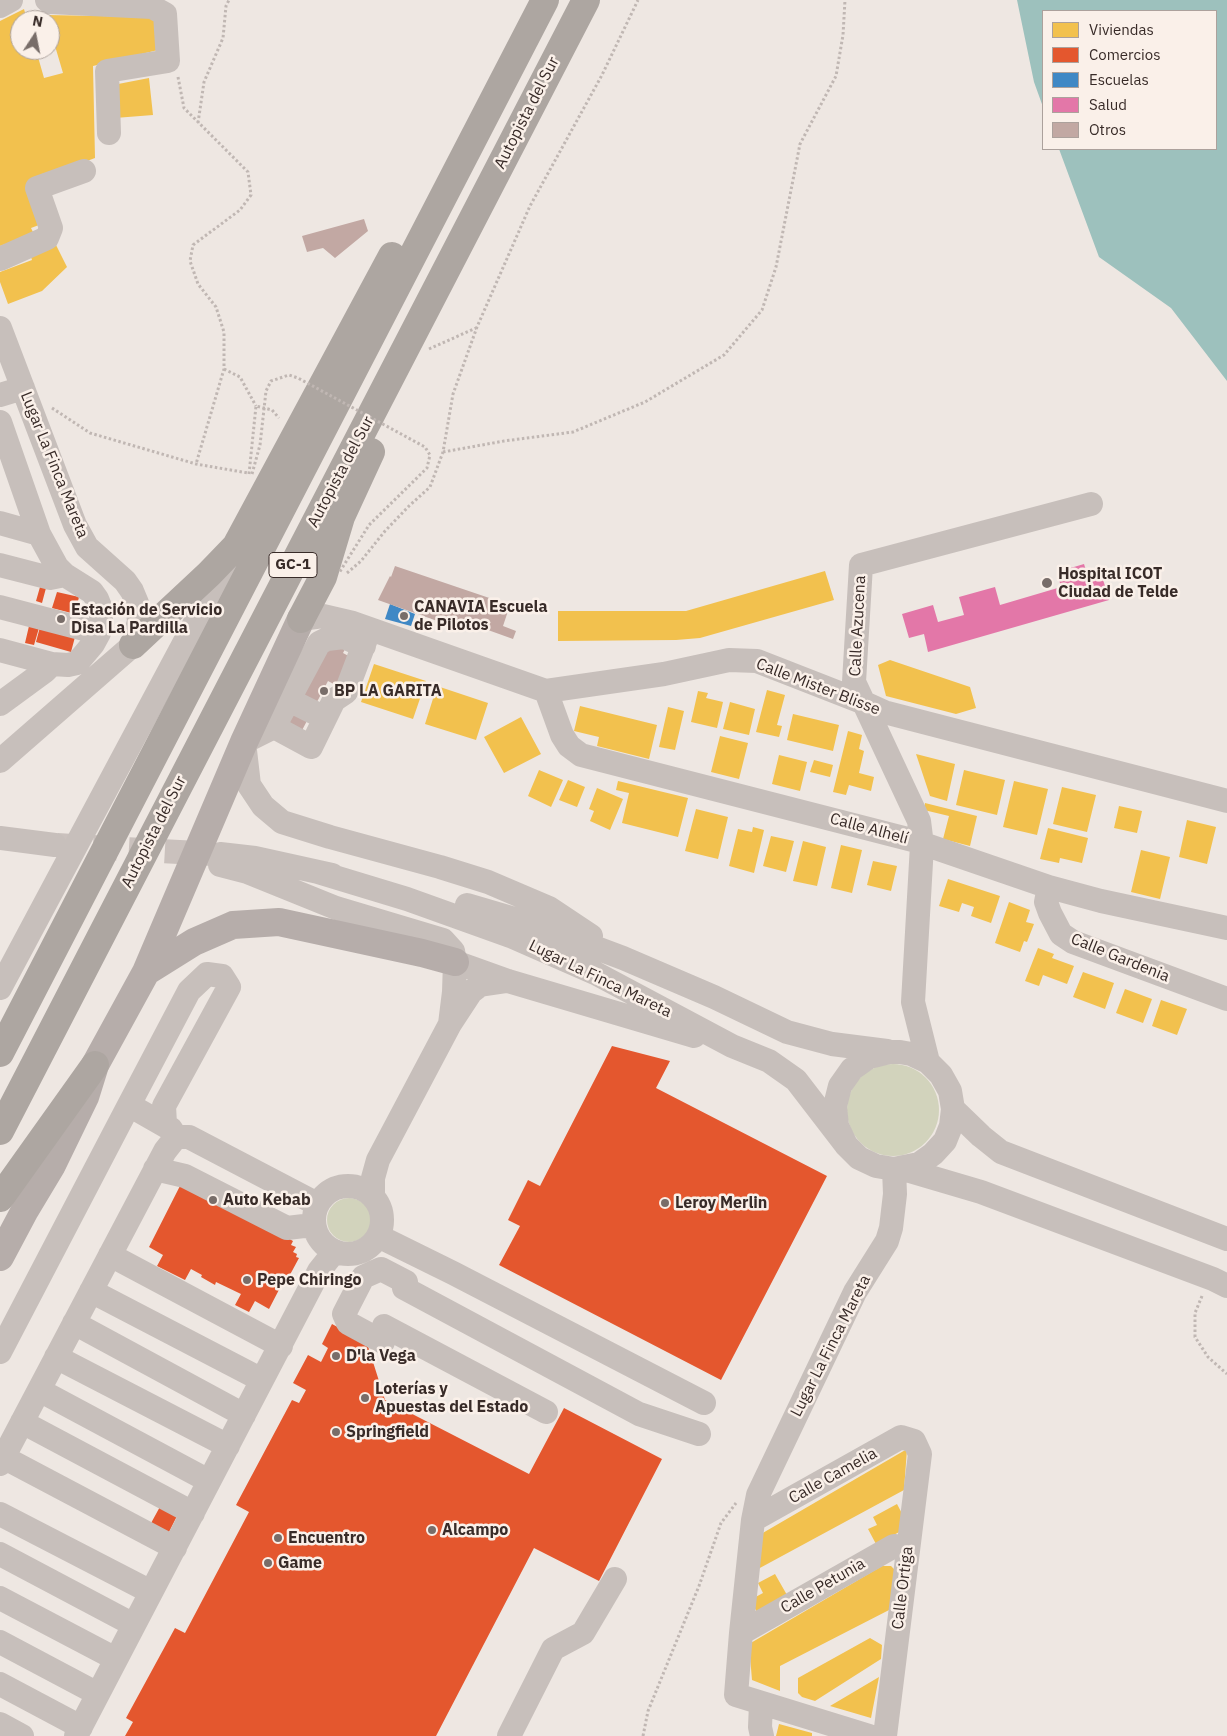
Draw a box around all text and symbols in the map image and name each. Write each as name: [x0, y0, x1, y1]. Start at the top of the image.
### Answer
north arrow: [10, 10, 60, 60]
legend: [1042, 10, 1217, 150]
text: N: [31, 11, 44, 31]
text: Viviendas: [1089, 20, 1154, 39]
text: Comercios: [1089, 45, 1160, 64]
street label: Autopista del Sur: [490, 54, 564, 172]
text: Escuelas: [1089, 70, 1149, 89]
text: Salud: [1089, 95, 1127, 114]
text: Otros: [1089, 120, 1126, 139]
street label: Lugar La Finca Mareta: [16, 389, 92, 541]
street label: Autopista del Sur: [304, 413, 378, 531]
road number: GC-1: [269, 552, 317, 578]
place label: Hospital ICOT Ciudad de Telde: [1058, 564, 1178, 602]
street label: Calle Azucena: [846, 575, 870, 677]
marker: Hospital ICOT Ciudad de Telde: [1040, 576, 1054, 590]
place label: CANAVIA Escuela de Pilotos: [414, 597, 548, 635]
place label: Estación de Servicio Disa La Pardilla: [71, 600, 222, 638]
marker: CANAVIA Escuela de Pilotos: [398, 610, 410, 622]
marker: Estación de Servicio Disa La Pardilla: [55, 613, 67, 625]
street label: Calle Mister Blisse: [753, 654, 883, 720]
place label: BP LA GARITA: [334, 681, 442, 701]
marker: BP LA GARITA: [318, 685, 330, 697]
street label: Autopista del Sur: [117, 773, 191, 891]
street label: Calle Alhelí: [828, 809, 910, 849]
street label: Calle Gardenia: [1068, 929, 1172, 987]
street label: Lugar La Finca Mareta: [525, 936, 675, 1022]
place label: Auto Kebab: [223, 1190, 311, 1210]
place label: Leroy Merlin: [675, 1193, 767, 1213]
marker: Auto Kebab: [207, 1194, 219, 1206]
marker: Leroy Merlin: [659, 1197, 671, 1209]
place label: Pepe Chiringo: [257, 1270, 362, 1290]
street label: Lugar La Finca Mareta: [787, 1272, 875, 1420]
marker: Pepe Chiringo: [241, 1274, 253, 1286]
place label: D'la Vega: [346, 1346, 416, 1366]
marker: D'la Vega: [330, 1350, 342, 1362]
place label: Loterías y Apuestas del Estado: [375, 1379, 528, 1417]
marker: Loterías y Apuestas del Estado: [359, 1392, 371, 1404]
place label: Springfield: [346, 1422, 429, 1442]
marker: Springfield: [330, 1426, 342, 1438]
street label: Calle Camelia: [786, 1444, 880, 1508]
place label: Alcampo: [442, 1520, 508, 1540]
marker: Alcampo: [426, 1524, 438, 1536]
place label: Encuentro: [288, 1528, 365, 1548]
marker: Encuentro: [272, 1532, 284, 1544]
street label: Calle Ortiga: [888, 1545, 918, 1631]
place label: Game: [278, 1553, 322, 1573]
street label: Calle Petunia: [777, 1554, 869, 1618]
marker: Game: [262, 1557, 274, 1569]

